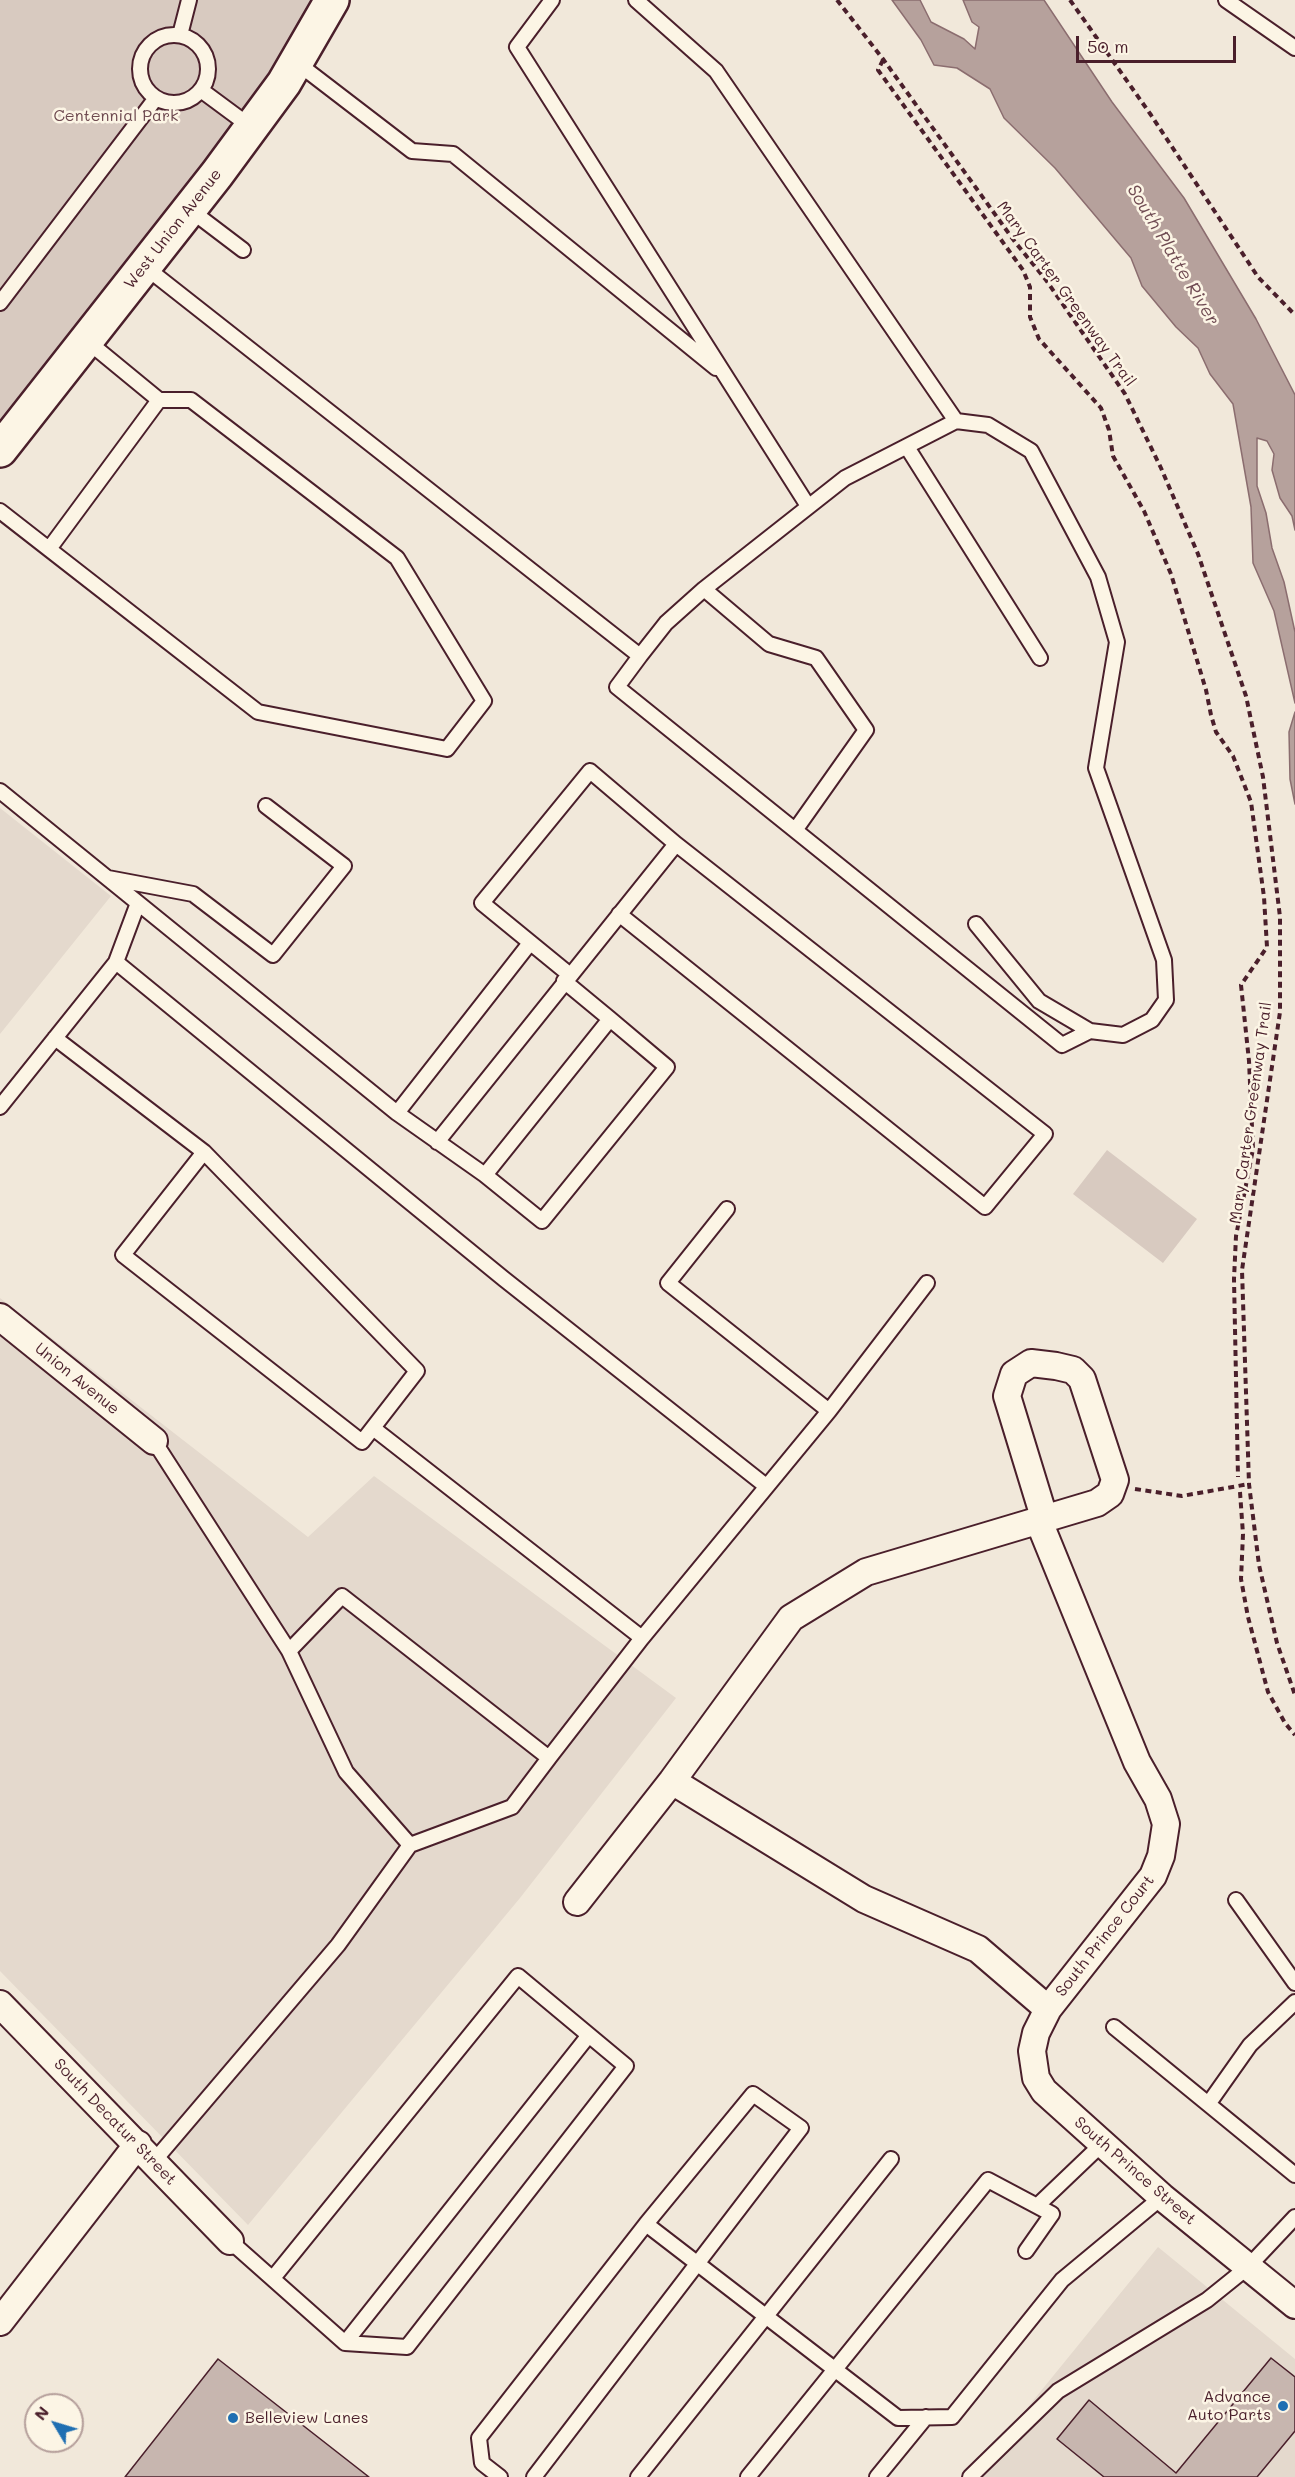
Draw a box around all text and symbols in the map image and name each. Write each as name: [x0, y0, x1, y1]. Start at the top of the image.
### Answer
scale bar: [1079, 24, 1240, 62]
text: 50 m: [1087, 34, 1129, 58]
park label: Centennial Park: [53, 106, 179, 126]
street label: West Union Avenue: [120, 165, 226, 293]
water label: South Platte River: [1122, 181, 1224, 329]
street label: Mary Carter Greenway Trail: [992, 198, 1140, 390]
street label: Mary Carter Greenway Trail: [1226, 1001, 1276, 1225]
street label: Union Avenue: [31, 1339, 123, 1419]
street label: South Prince Court: [1052, 1871, 1158, 2001]
street label: South Decatur Street: [50, 2055, 180, 2189]
street label: South Prince Street: [1070, 2113, 1200, 2229]
place label: Advance Auto Parts: [1187, 2387, 1271, 2425]
north arrow: [24, 2393, 84, 2453]
marker: Advance Auto Parts: [1276, 2399, 1290, 2413]
text: N: [29, 2402, 53, 2424]
place label: Belleview Lanes: [245, 2408, 369, 2428]
marker: Belleview Lanes: [226, 2411, 240, 2425]

